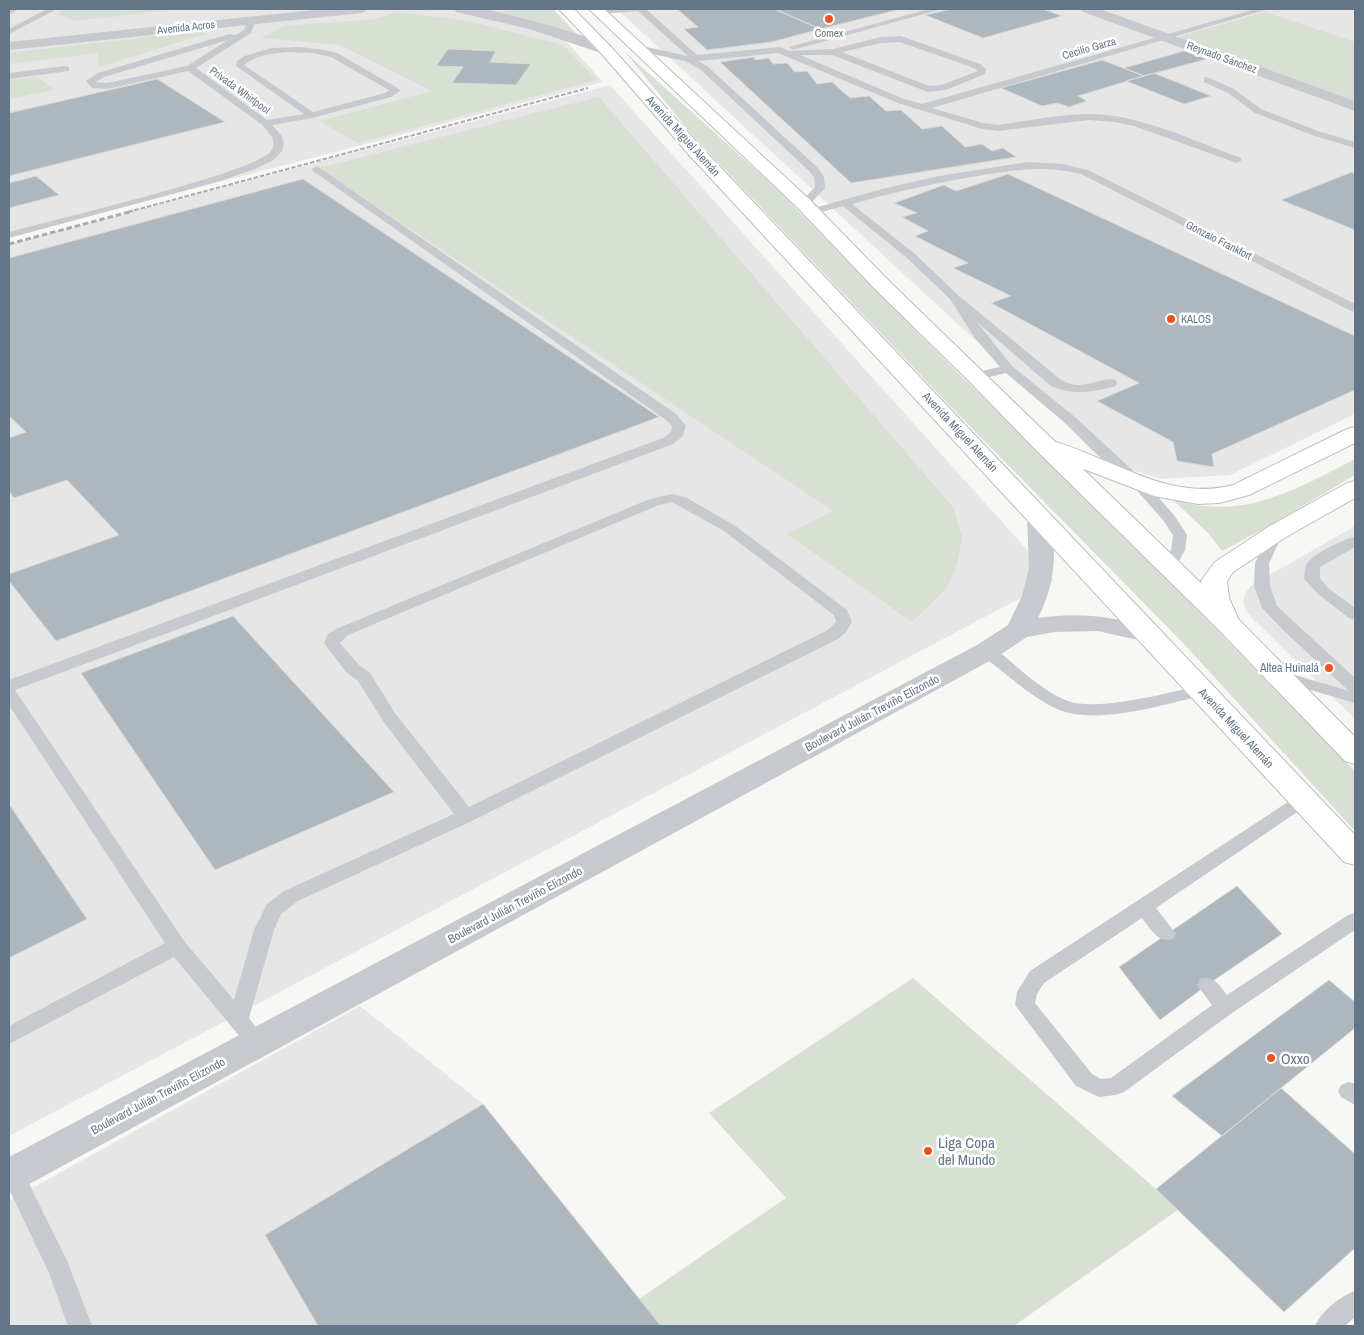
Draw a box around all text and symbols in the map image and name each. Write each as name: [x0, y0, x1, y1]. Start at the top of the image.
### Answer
marker: Comex: [823, 13, 835, 25]
street label: Avenida Acros: [155, 17, 216, 37]
place label: Comex: [815, 26, 844, 40]
street label: Cecilio Garza: [1061, 34, 1117, 62]
street label: Reynado Sánchez: [1185, 38, 1259, 76]
street label: Privada Whirlpool: [207, 63, 273, 117]
street label: Avenida Miguel Alemán: [642, 91, 724, 180]
street label: Gonzalo Frankfort: [1184, 217, 1255, 263]
place label: KALOS: [1181, 312, 1211, 326]
marker: KALOS: [1165, 313, 1177, 325]
street label: Avenida Miguel Alemán: [918, 388, 1001, 475]
place label: Altea Huinalá: [1259, 660, 1320, 676]
marker: Altea Huinalá: [1323, 662, 1335, 674]
street label: Boulevard Julián Treviño Elizondo: [802, 671, 942, 755]
street label: Avenida Miguel Alemán: [1194, 684, 1277, 771]
street label: Boulevard Julián Treviño Elizondo: [445, 863, 585, 947]
place label: Oxxo: [1281, 1048, 1310, 1069]
marker: Oxxo: [1265, 1052, 1277, 1064]
street label: Boulevard Julián Treviño Elizondo: [88, 1054, 228, 1138]
place label: Liga Copa del Mundo: [938, 1132, 996, 1170]
marker: Liga Copa del Mundo: [922, 1145, 934, 1157]

